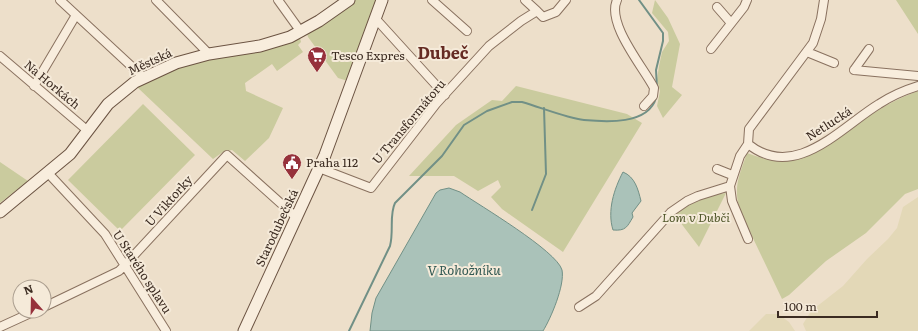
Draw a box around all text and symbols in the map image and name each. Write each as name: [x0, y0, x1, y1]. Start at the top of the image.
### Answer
district label: Dubeč: [417, 40, 469, 64]
street label: Městská: [124, 43, 175, 79]
supermarket icon: Tesco Expres: [306, 45, 328, 73]
place label: Tesco Expres: [331, 46, 405, 64]
street label: Na Horkách: [21, 55, 85, 113]
street label: U Transformátoru: [367, 75, 449, 168]
street label: Netlucká: [802, 101, 855, 145]
public building icon: Praha 112: [281, 152, 303, 180]
place label: Praha 112: [306, 153, 358, 171]
street label: U Viktorky: [140, 171, 196, 230]
street label: Starodubečská: [250, 185, 302, 269]
park label: Lom v Dubči: [662, 208, 730, 226]
street label: U Starého splavu: [109, 226, 177, 317]
water label: V Rohožníku: [427, 260, 501, 279]
north arrow: [12, 279, 52, 319]
text: N: [21, 280, 35, 298]
scale bar: [778, 293, 877, 319]
text: 100 m: [784, 297, 817, 315]

